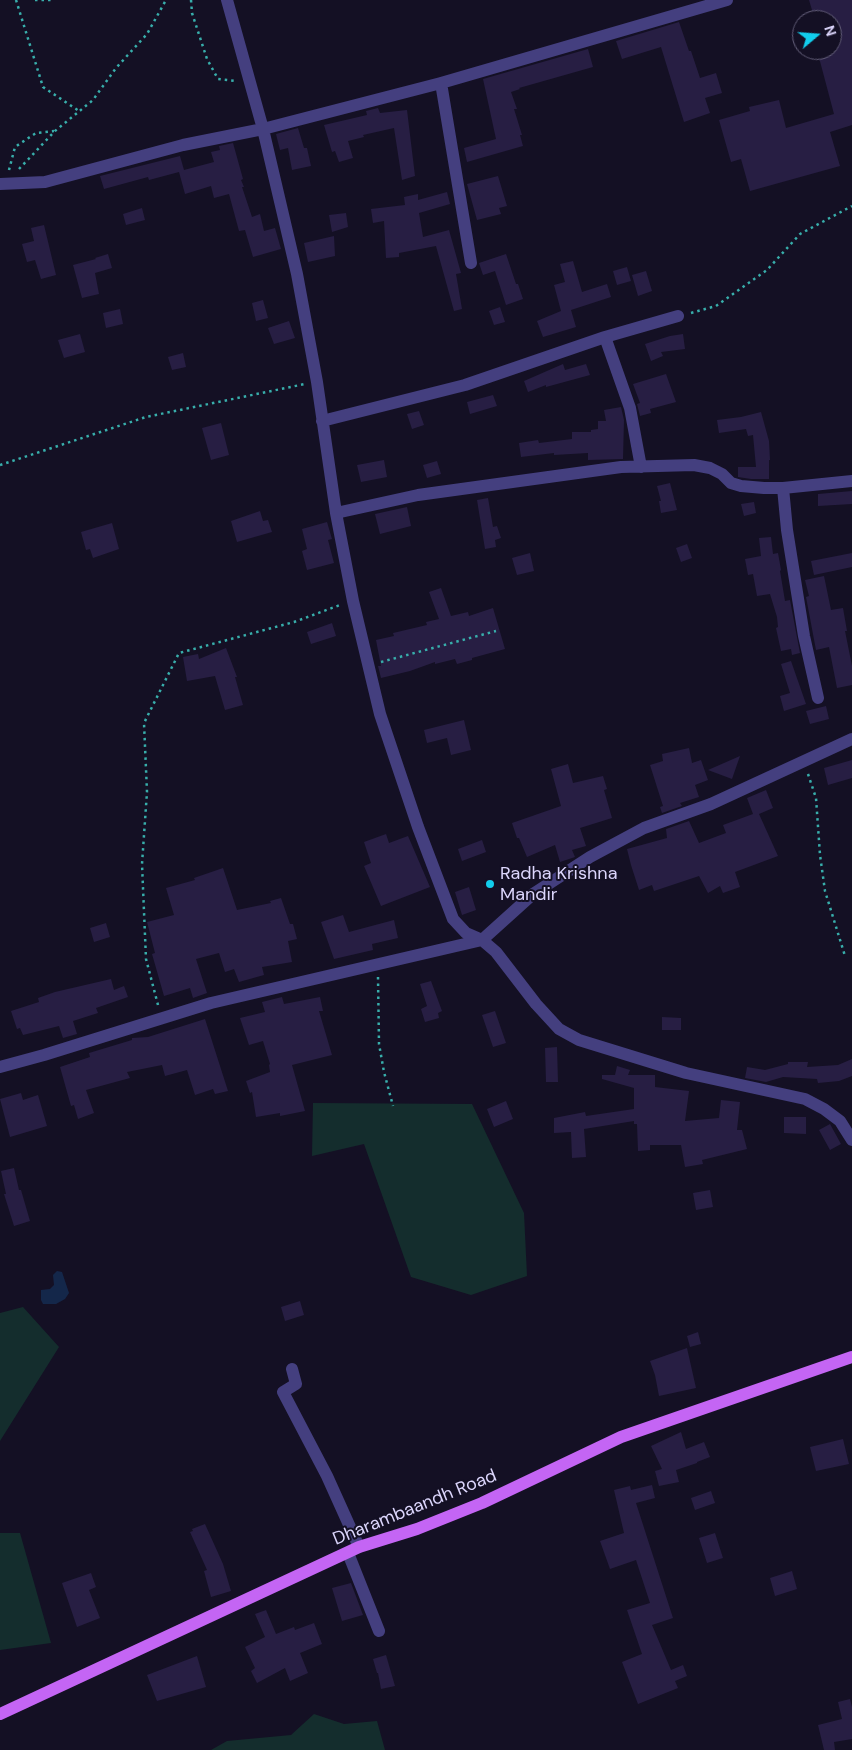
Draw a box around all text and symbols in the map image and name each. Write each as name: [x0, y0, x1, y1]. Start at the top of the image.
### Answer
north arrow: [792, 10, 842, 60]
text: N: [820, 23, 840, 38]
place label: Radha Krishna Mandir: [500, 863, 617, 906]
marker: Radha Krishna Mandir: [484, 878, 496, 890]
street label: Dharambaandh Road: [330, 1465, 500, 1551]

